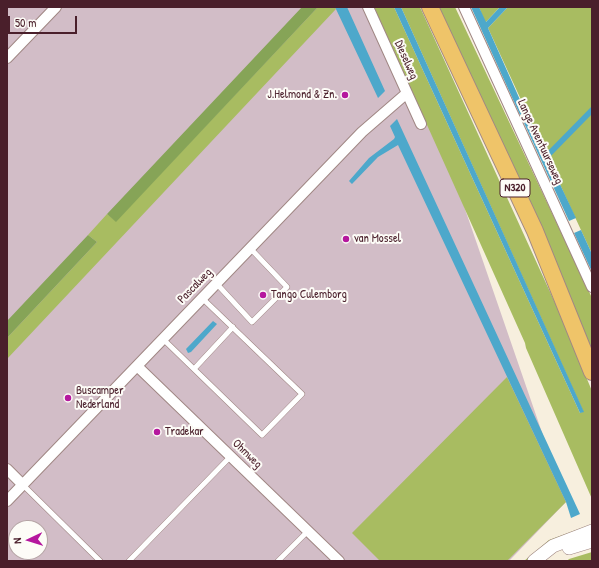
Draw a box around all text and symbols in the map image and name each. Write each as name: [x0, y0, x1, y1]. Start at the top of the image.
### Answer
scale bar: [10, 8, 79, 34]
text: 50 m: [15, 14, 36, 31]
street label: Dieselweg: [391, 38, 421, 82]
place label: J.Helmond & Zn.: [267, 88, 337, 102]
marker: J.Helmond & Zn.: [340, 90, 350, 100]
street label: Lange Aventuurseweg: [514, 97, 566, 187]
road number: N320: [500, 179, 530, 197]
place label: van Mossel: [354, 232, 401, 246]
marker: van Mossel: [341, 234, 351, 244]
street label: Pascalweg: [175, 265, 215, 307]
place label: Tango Culemborg: [271, 288, 347, 302]
marker: Tango Culemborg: [258, 290, 268, 300]
place label: Buscamper Nederland: [76, 384, 124, 412]
marker: Buscamper Nederland: [63, 393, 73, 403]
place label: Tradekar: [165, 425, 204, 439]
marker: Tradekar: [152, 427, 162, 437]
street label: Ohmweg: [229, 436, 265, 472]
north arrow: [8, 520, 48, 560]
text: N: [10, 537, 24, 544]

